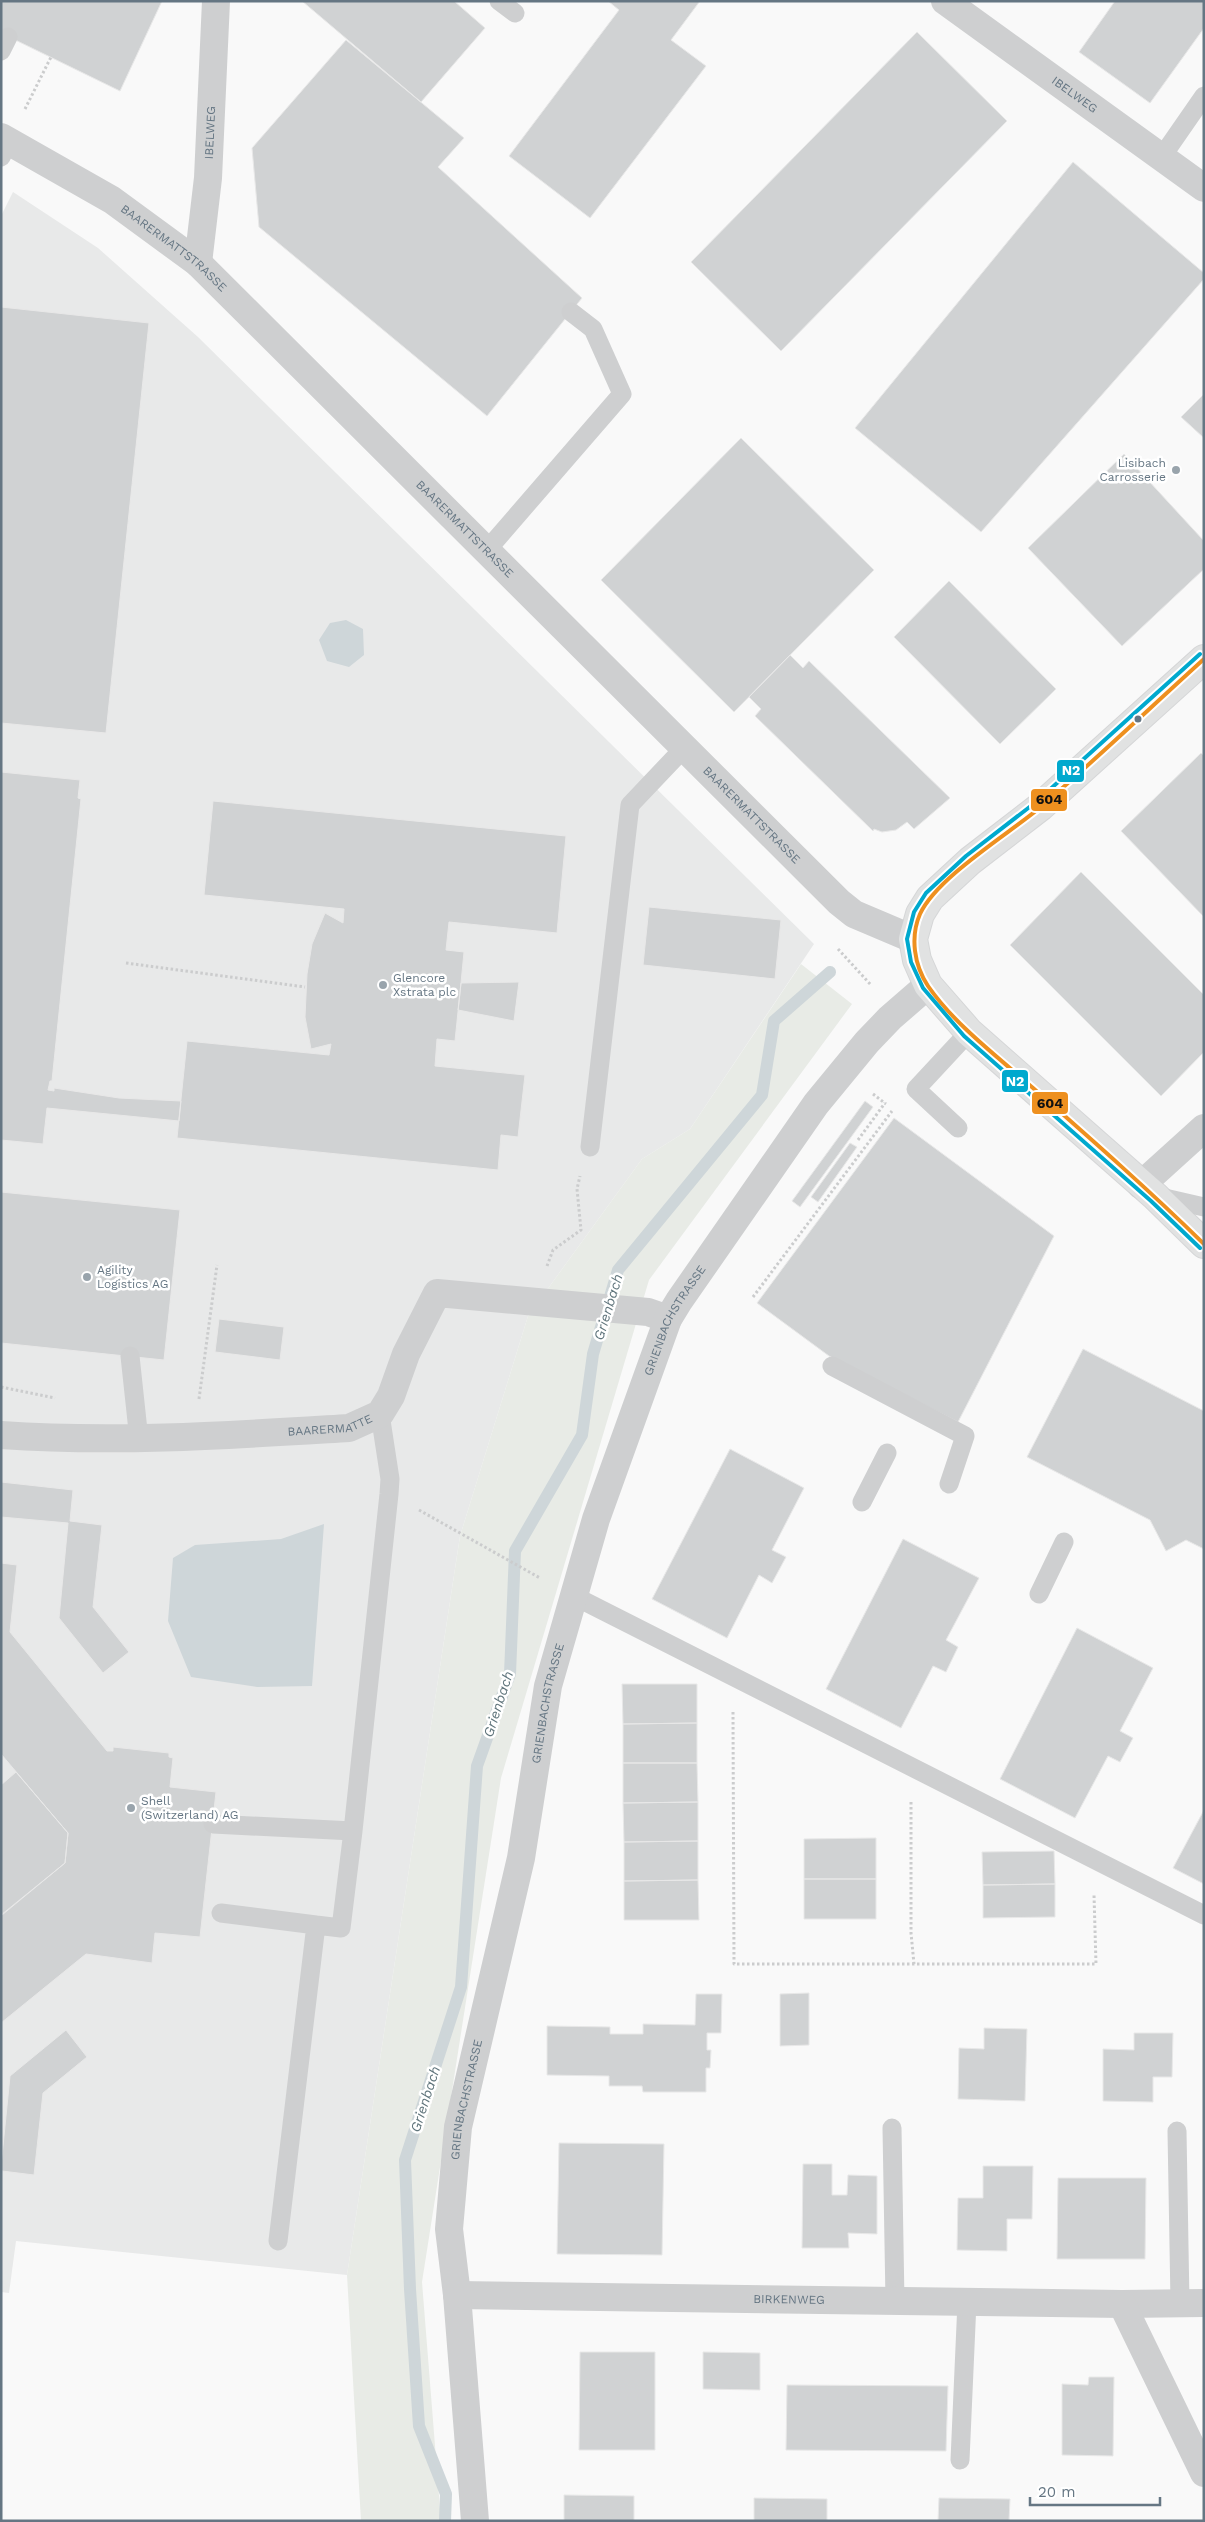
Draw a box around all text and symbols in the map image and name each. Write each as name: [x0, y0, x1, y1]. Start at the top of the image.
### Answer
street label: IBELWEG: [1049, 73, 1100, 116]
street label: IBELWEG: [202, 106, 218, 160]
street label: BAARERMATTSTRASSE: [118, 202, 230, 295]
place label: Lisibach Carrosserie: [1100, 456, 1166, 484]
marker: Lisibach Carrosserie: [1170, 464, 1182, 476]
street label: BAARERMATTSTRASSE: [413, 477, 517, 581]
unlabelled marker: [1133, 714, 1143, 724]
line badge: N2: [1056, 759, 1085, 783]
text: N2: [1062, 762, 1080, 778]
street label: BAARERMATTSTRASSE: [700, 763, 804, 867]
line badge: 604: [1030, 788, 1068, 812]
text: 604: [1036, 791, 1062, 807]
place label: Glencore Xstrata plc: [393, 971, 457, 999]
marker: Glencore Xstrata plc: [377, 979, 389, 991]
line badge: N2: [1001, 1069, 1029, 1093]
text: N2: [1006, 1073, 1024, 1089]
line badge: 604: [1031, 1091, 1069, 1115]
text: 604: [1037, 1095, 1063, 1111]
street label: GRIENBACHSTRASSE: [641, 1262, 709, 1377]
place label: Agility Logistics AG: [97, 1263, 168, 1291]
marker: Agility Logistics AG: [81, 1271, 93, 1283]
water label: Grienbach: [590, 1272, 626, 1342]
street label: BAARERMATTE: [287, 1411, 375, 1439]
street label: GRIENBACHSTRASSE: [529, 1641, 567, 1764]
water label: Grienbach: [480, 1669, 516, 1739]
place label: Shell (Switzerland) AG: [141, 1794, 239, 1822]
marker: Shell (Switzerland) AG: [125, 1802, 137, 1814]
street label: GRIENBACHSTRASSE: [448, 2038, 485, 2160]
water label: Grienbach: [407, 2064, 443, 2134]
street label: BIRKENWEG: [753, 2292, 825, 2307]
scale bar: [1030, 2474, 1160, 2506]
text: 20 m: [1038, 2483, 1076, 2501]

